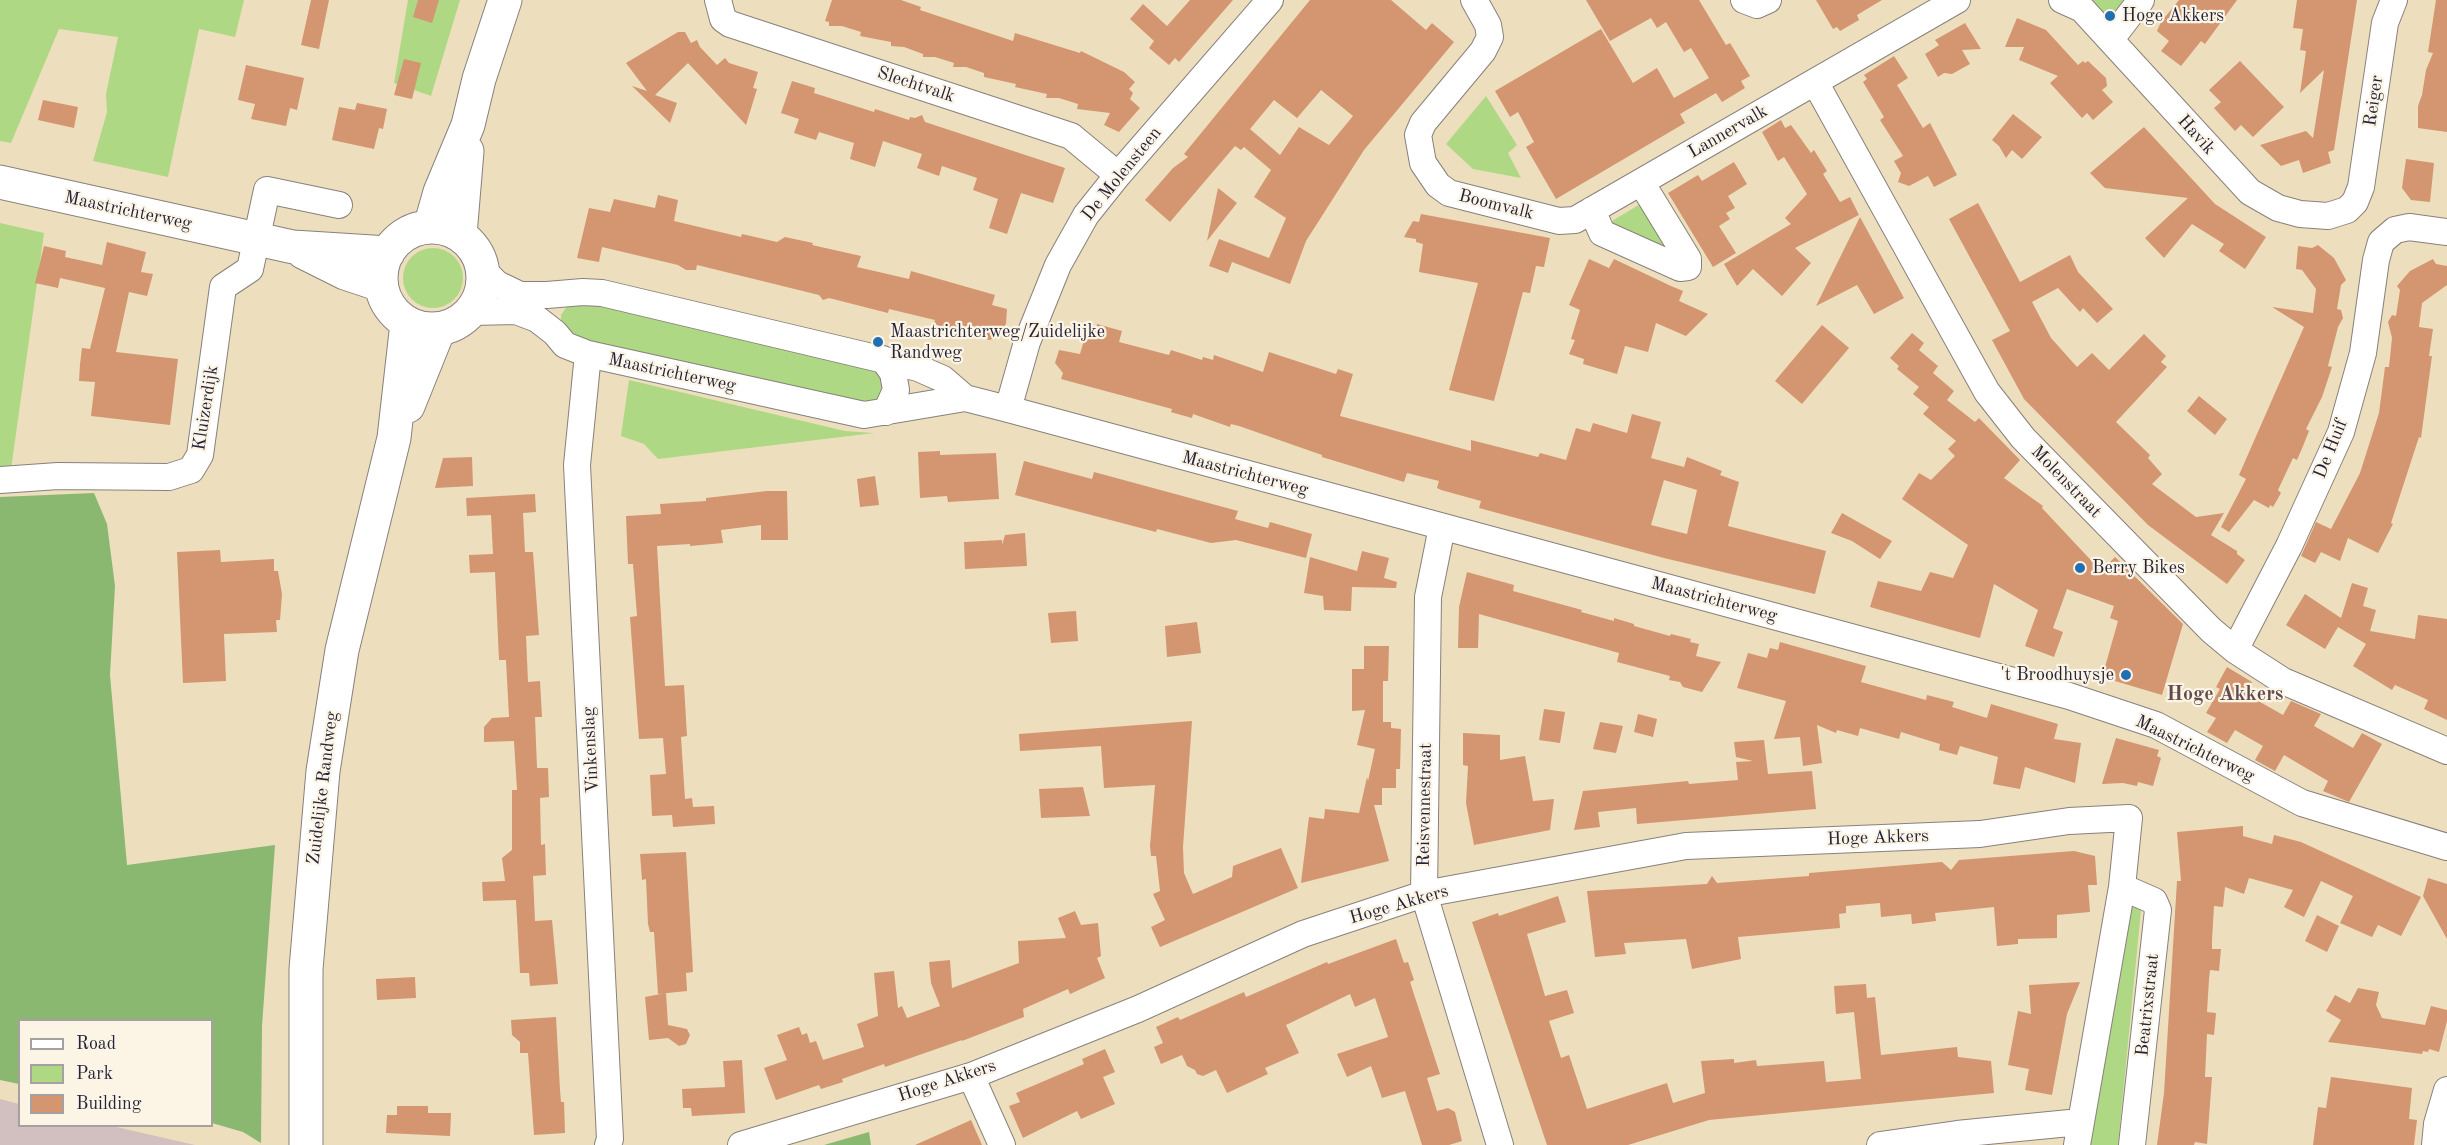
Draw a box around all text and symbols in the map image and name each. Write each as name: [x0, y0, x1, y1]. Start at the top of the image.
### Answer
place label: Hoge Akkers: [2122, 5, 2224, 27]
marker: Hoge Akkers: [2103, 9, 2117, 23]
street label: Slechtvalk: [874, 62, 958, 108]
street label: Reiger: [2360, 74, 2388, 128]
street label: Lannervalk: [1684, 101, 1772, 163]
street label: Havik: [2172, 111, 2220, 159]
street label: De Molensteen: [1078, 123, 1166, 225]
street label: Boomvalk: [1456, 185, 1536, 225]
street label: Maastrichterweg: [62, 187, 194, 235]
place label: Maastrichterweg/Zuidelijke Randweg: [890, 321, 1105, 364]
marker: Maastrichterweg/Zuidelijke Randweg: [871, 335, 885, 349]
street label: Maastrichterweg: [606, 349, 738, 397]
street label: Kluizerdijk: [189, 364, 223, 452]
street label: De Huif: [2309, 416, 2353, 482]
street label: Molenstraat: [2026, 441, 2106, 523]
street label: Maastrichterweg: [1179, 447, 1311, 501]
place label: Berry Bikes: [2092, 557, 2185, 579]
marker: Berry Bikes: [2073, 561, 2087, 575]
street label: Maastrichterweg: [1648, 573, 1780, 627]
place label: 't Broodhuysje: [2000, 664, 2114, 686]
marker: 't Broodhuysje: [2119, 668, 2133, 682]
district label: Hoge Akkers: [2167, 683, 2283, 707]
street label: Vinkenslag: [578, 706, 604, 794]
street label: Zuidelijke Randweg: [303, 710, 343, 866]
street label: Maastrichterweg: [2132, 711, 2258, 787]
street label: Reisvennestraat: [1413, 743, 1437, 867]
street label: Hoge Akkers: [1827, 825, 1929, 851]
street label: Hoge Akkers: [1347, 881, 1451, 929]
street label: Beatrixstraat: [2132, 953, 2164, 1057]
legend: [18, 1019, 213, 1127]
text: Road: [76, 1035, 116, 1053]
street label: Hoge Akkers: [895, 1055, 999, 1107]
text: Park: [76, 1065, 113, 1083]
text: Building: [76, 1095, 141, 1113]

